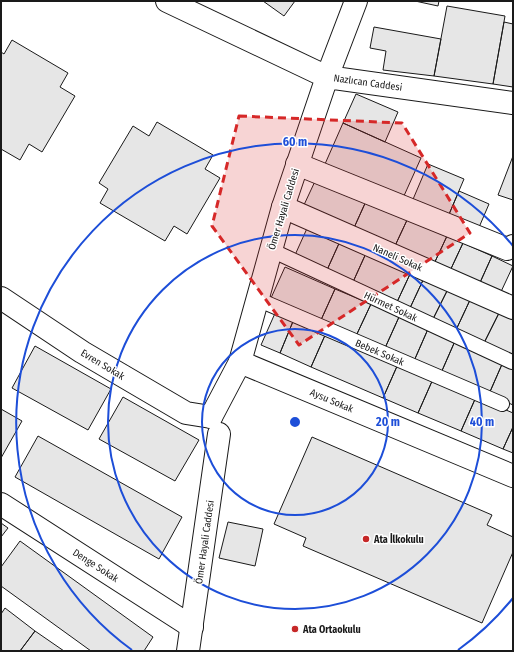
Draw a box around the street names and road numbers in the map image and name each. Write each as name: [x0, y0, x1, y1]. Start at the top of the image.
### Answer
street label: Nazlıcan Caddesi: [333, 72, 403, 94]
street label: Ömer Hayali Caddesi: [265, 167, 302, 251]
street label: Naneli Sokak: [371, 242, 425, 274]
street label: Hürmet Sokak: [362, 289, 419, 325]
street label: Bebek Sokak: [353, 337, 406, 369]
street label: Evren Sokak: [78, 347, 127, 383]
street label: Aysu Sokak: [308, 386, 355, 416]
street label: Ömer Hayali Caddesi: [192, 499, 217, 585]
street label: Denge Sokak: [70, 547, 121, 585]

